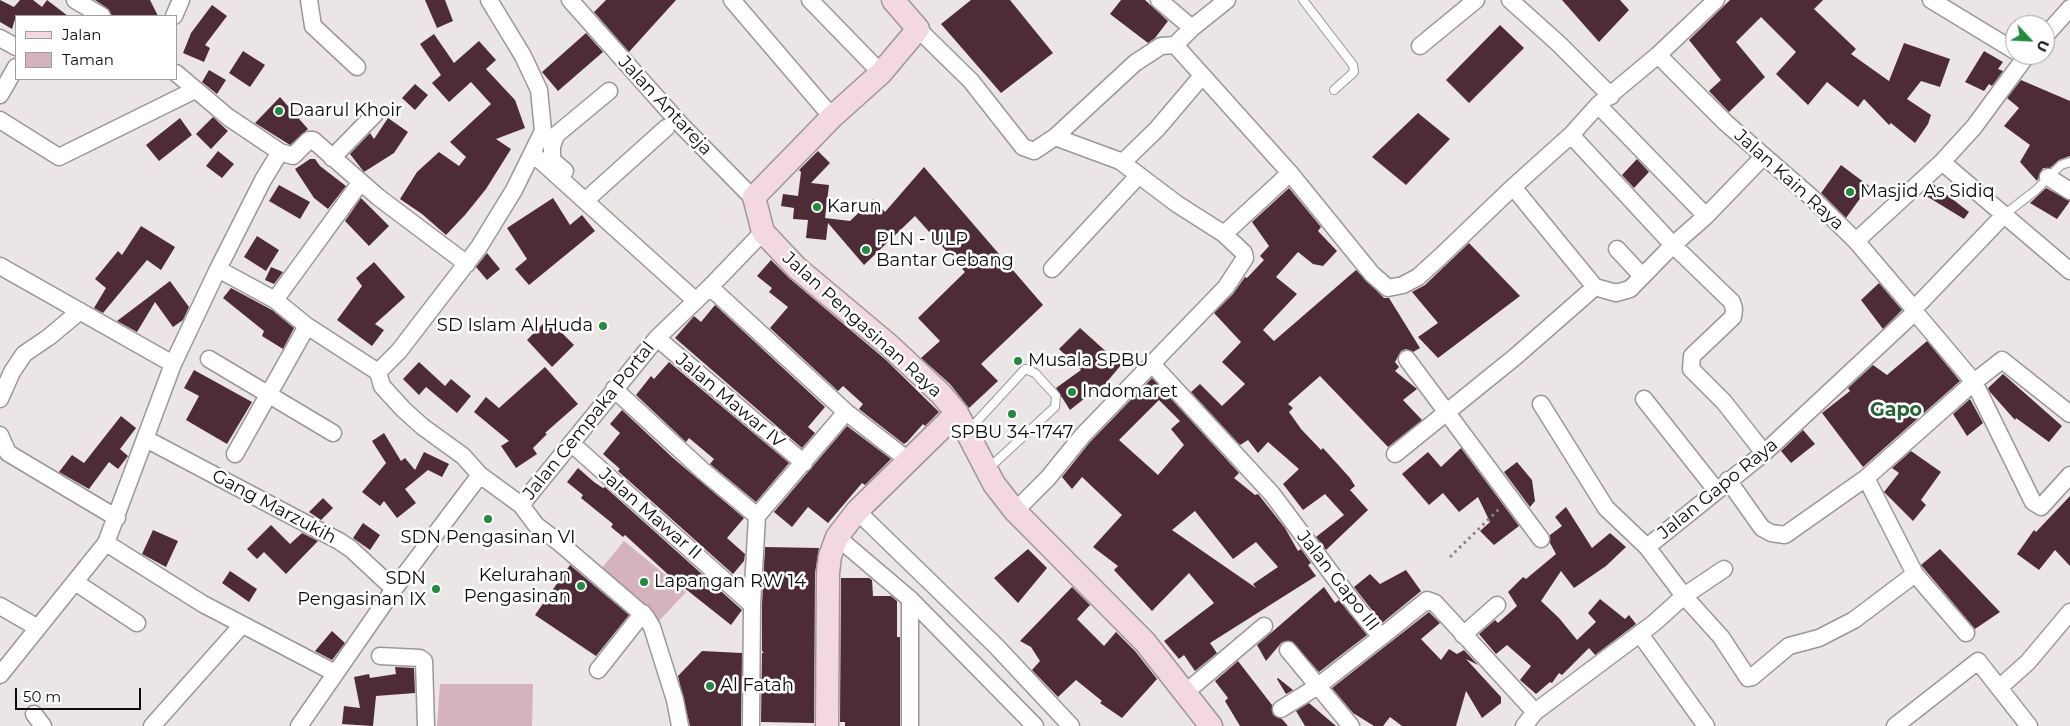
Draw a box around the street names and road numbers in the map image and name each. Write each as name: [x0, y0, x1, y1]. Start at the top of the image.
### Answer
street label: Jalan Antareja: [613, 52, 717, 160]
street label: Jalan Kain Raya: [1730, 125, 1848, 235]
street label: Jalan Pengasinan Raya: [778, 248, 946, 402]
street label: Jalan Cempaka Portal: [519, 338, 659, 504]
street label: Jalan Mawar IV: [671, 349, 789, 453]
street label: Jalan Gapo Raya: [1654, 434, 1782, 544]
street label: Jalan Mawar II: [594, 464, 706, 564]
street label: Gang Marzukih: [208, 465, 340, 549]
street label: Jalan Gapo III: [1292, 527, 1384, 635]

